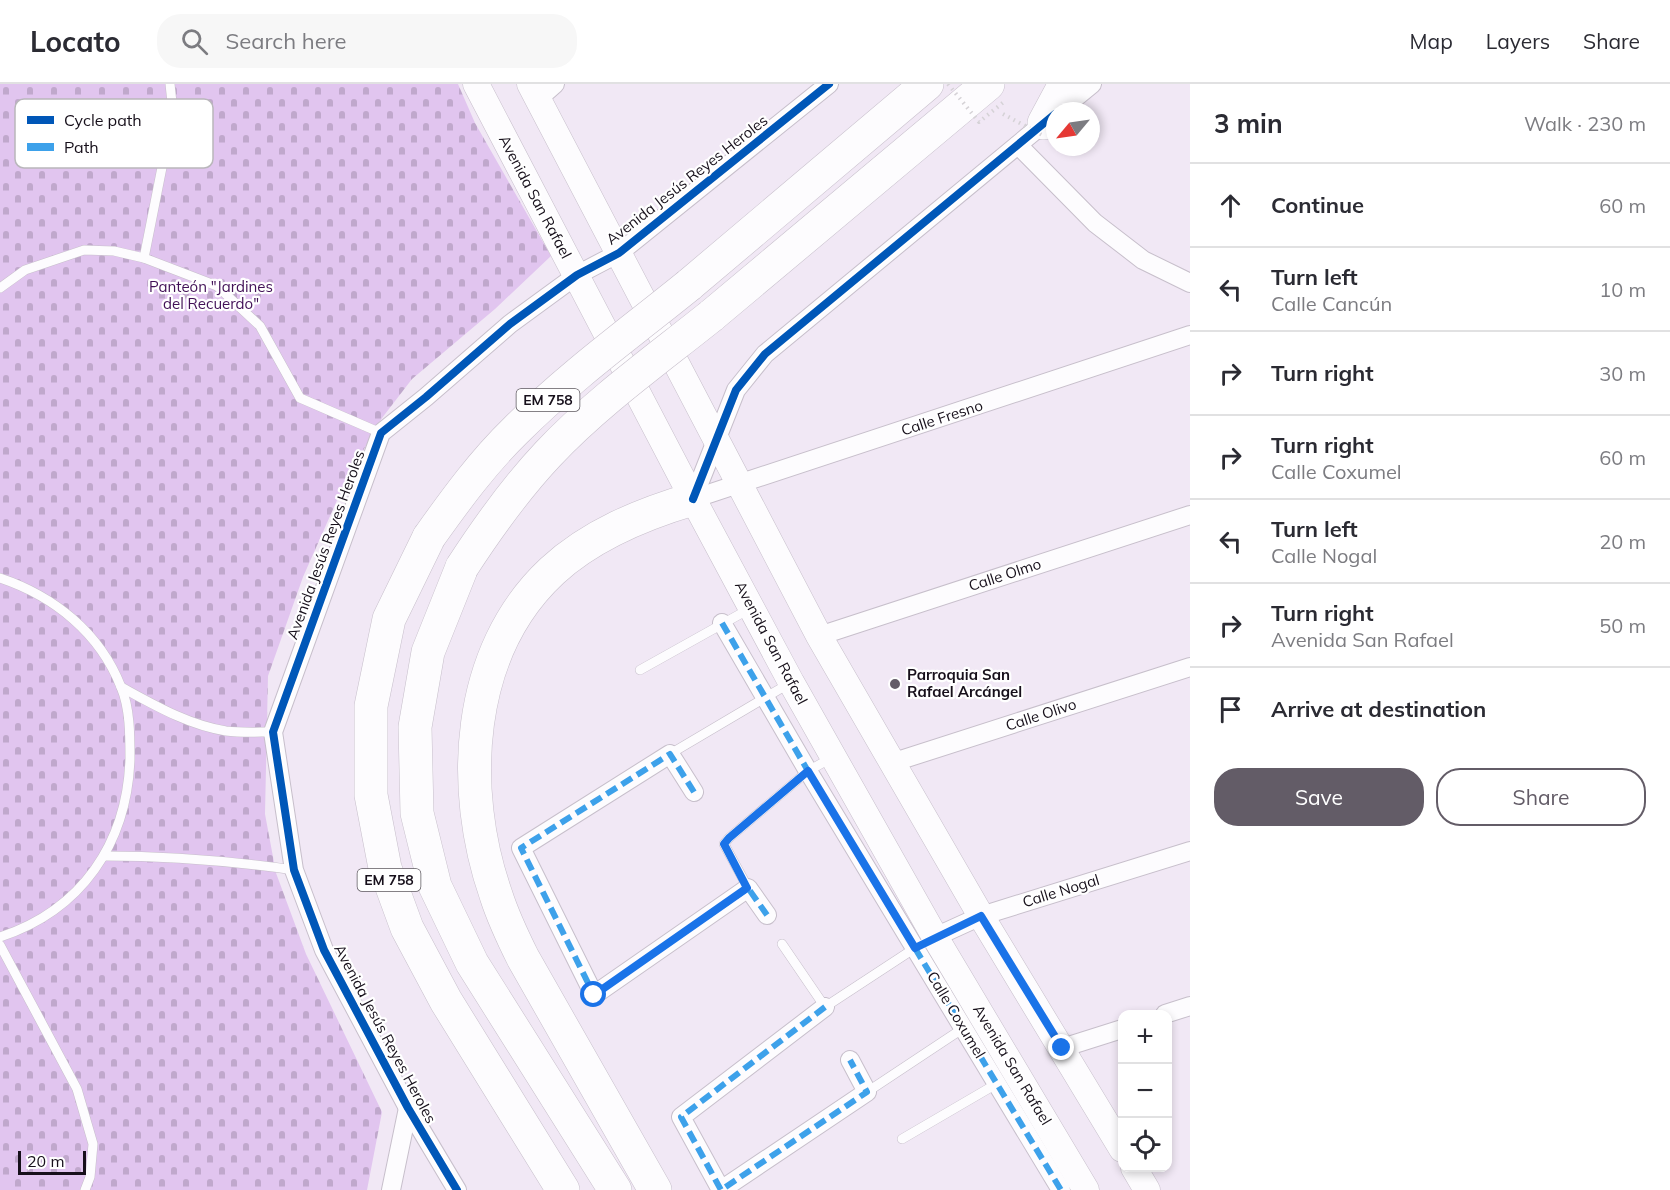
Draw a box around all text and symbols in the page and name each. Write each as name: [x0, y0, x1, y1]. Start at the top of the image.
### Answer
search box: [157, 14, 577, 68]
text: Locato: [30, 24, 121, 59]
icon: search: [178, 25, 211, 58]
text: Search here: [226, 27, 346, 55]
text: Map: [1410, 28, 1453, 54]
text: Layers: [1486, 28, 1550, 54]
text: Share: [1583, 28, 1640, 54]
legend: [15, 99, 213, 168]
north arrow: [1046, 102, 1100, 156]
text: 3 min: [1214, 107, 1283, 140]
text: Cycle path: [64, 110, 142, 130]
street label: Avenida Jesús Reyes Heroles: [602, 111, 771, 249]
text: Walk · 230 m: [1524, 111, 1646, 136]
street label: Avenida San Rafael: [495, 132, 576, 262]
text: Path: [64, 137, 99, 157]
icon: ahead: [1214, 189, 1247, 222]
text: Continue: [1271, 191, 1364, 219]
text: 60 m: [1599, 193, 1646, 218]
text: Turn left: [1271, 263, 1358, 291]
icon: left: [1214, 273, 1247, 306]
park label: Panteón "Jardines del Recuerdo": [149, 277, 273, 313]
text: 10 m: [1599, 277, 1646, 302]
text: Calle Cancún: [1271, 291, 1392, 316]
icon: right: [1214, 357, 1247, 390]
text: Turn right: [1271, 359, 1374, 387]
text: 30 m: [1599, 361, 1646, 386]
road number: EM 758: [516, 389, 580, 411]
street label: Calle Fresno: [899, 395, 985, 440]
text: Turn right: [1271, 431, 1374, 459]
icon: right: [1214, 441, 1247, 474]
text: 60 m: [1599, 445, 1646, 470]
street label: Avenida Jesús Reyes Heroles: [282, 448, 369, 642]
text: Calle Coxumel: [1271, 459, 1402, 484]
text: Turn left: [1271, 515, 1358, 543]
icon: left: [1214, 525, 1247, 558]
text: 20 m: [1599, 529, 1646, 554]
text: Calle Nogal: [1271, 543, 1377, 568]
street label: Calle Olmo: [966, 554, 1044, 595]
street label: Avenida San Rafael: [731, 578, 812, 708]
text: Turn right: [1271, 599, 1374, 627]
icon: right: [1214, 609, 1247, 642]
text: 50 m: [1599, 613, 1646, 638]
text: Avenida San Rafael: [1271, 627, 1454, 652]
place label: Parroquia San Rafael Arcángel: [907, 665, 1022, 701]
marker: Parroquia San Rafael Arcángel: [888, 677, 902, 691]
icon: arrive: [1214, 693, 1247, 726]
street label: Calle Olivo: [1003, 694, 1079, 735]
text: Arrive at destination: [1271, 695, 1486, 723]
button: Save: [1214, 768, 1424, 826]
button: Share: [1436, 768, 1646, 826]
road number: EM 758: [358, 869, 420, 891]
street label: Calle Nogal: [1020, 870, 1102, 911]
street label: Avenida Jesús Reyes Heroles: [330, 941, 441, 1126]
street label: Calle Coxumel: [923, 968, 990, 1062]
route start: [580, 981, 606, 1007]
street label: Avenida San Rafael: [969, 1001, 1056, 1128]
map controls: [1118, 1010, 1172, 1172]
button: +: [1118, 1010, 1172, 1064]
route end: [1048, 1034, 1074, 1060]
button: −: [1118, 1064, 1172, 1118]
button: locate: [1118, 1118, 1172, 1172]
scale bar: [18, 1148, 86, 1176]
text: 20 m: [27, 1151, 64, 1171]

